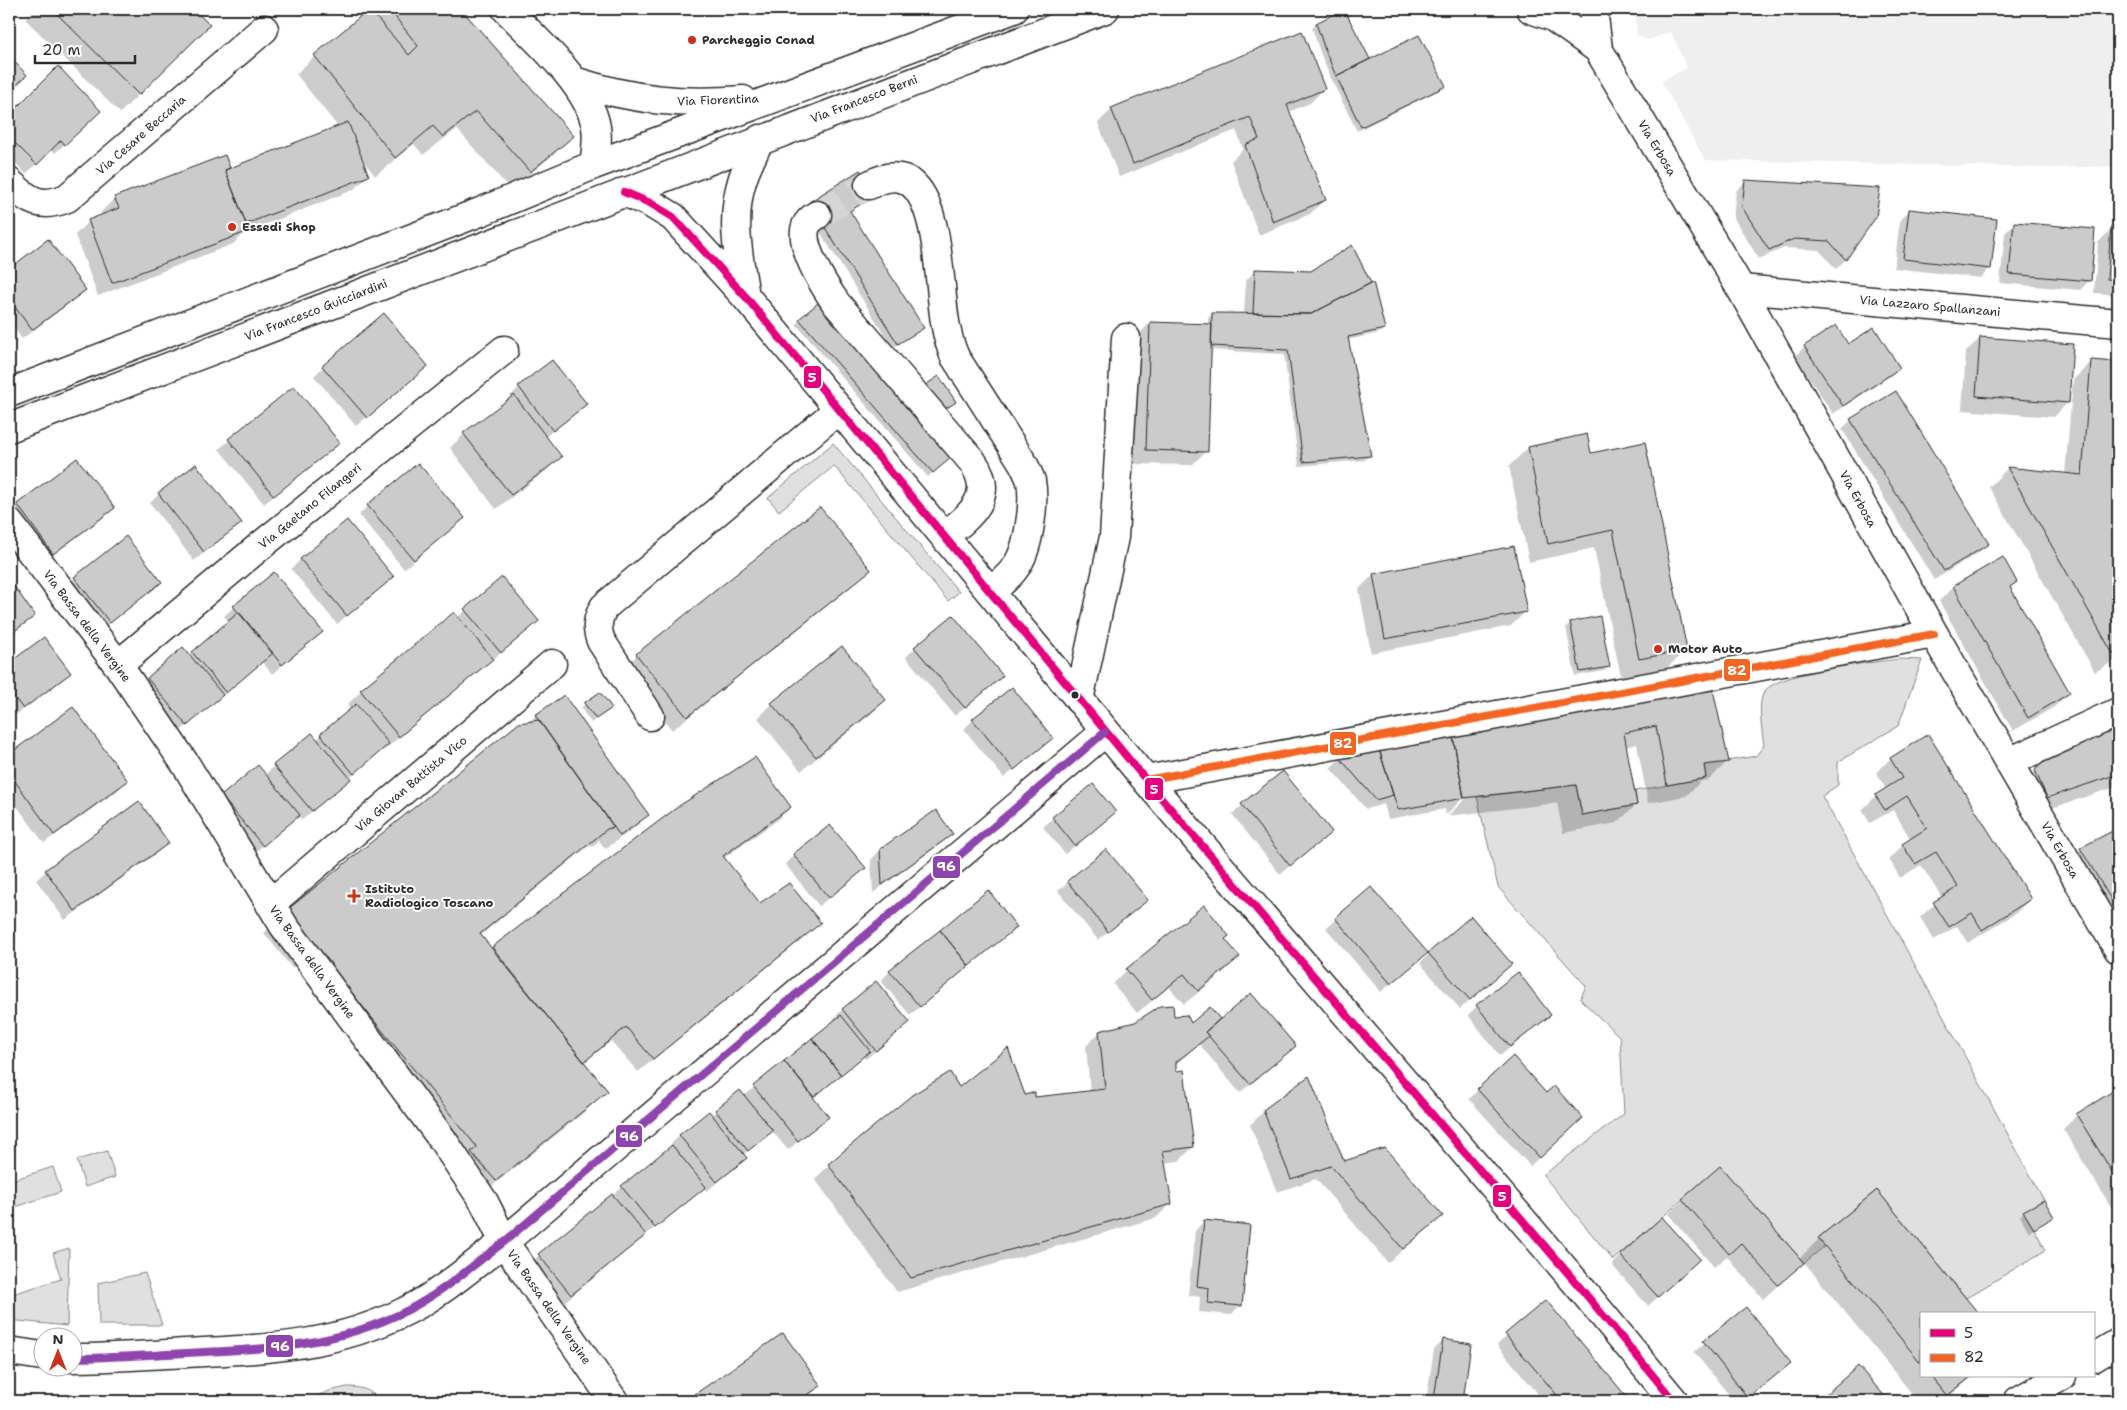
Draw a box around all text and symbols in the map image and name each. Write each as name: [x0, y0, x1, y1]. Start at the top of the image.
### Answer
scale bar: [35, 32, 135, 64]
place label: Parcheggio Conad: [702, 32, 815, 48]
marker: Parcheggio Conad: [686, 34, 698, 46]
text: 20 m: [42, 40, 81, 60]
street label: Via Francesco Berni: [808, 71, 920, 127]
street label: Via Cesare Beccaria: [93, 91, 190, 178]
street label: Via Fiorentina: [677, 91, 760, 109]
street label: Via Erbosa: [1634, 117, 1680, 179]
place label: Essedi Shop: [242, 219, 316, 235]
marker: Essedi Shop: [226, 221, 238, 233]
street label: Via Francesco Guicciardini: [242, 275, 390, 345]
street label: Via Lazzaro Spallanzani: [1859, 292, 2001, 320]
line badge: 5: [803, 365, 822, 389]
text: 5: [808, 368, 817, 386]
street label: Via Gaetano Filangeri: [255, 460, 365, 552]
street label: Via Erbosa: [1836, 468, 1880, 531]
street label: Via Bassa della Vergine: [40, 567, 135, 686]
place label: Motor Auto: [1668, 641, 1742, 657]
marker: Motor Auto: [1652, 643, 1664, 655]
line badge: 82: [1723, 658, 1751, 682]
text: 82: [1727, 661, 1747, 679]
unlabelled marker: [1070, 690, 1080, 700]
line badge: 82: [1329, 731, 1357, 756]
street label: Via Giovan Battista Vico: [352, 732, 470, 836]
text: 82: [1333, 734, 1353, 752]
line badge: 5: [1144, 777, 1164, 801]
text: 5: [1150, 780, 1159, 798]
street label: Via Erbosa: [2037, 819, 2083, 882]
line badge: 96: [932, 855, 961, 879]
text: 96: [936, 857, 956, 875]
place label: Istituto Radiologico Toscano: [365, 881, 494, 911]
marker: Istituto Radiologico Toscano: [347, 889, 361, 903]
street label: Via Bassa della Vergine: [265, 902, 359, 1022]
line badge: 96: [615, 1124, 643, 1148]
text: 96: [619, 1127, 639, 1145]
line badge: 5: [1492, 1184, 1512, 1208]
text: 5: [1498, 1187, 1507, 1205]
street label: Via Bassa della Vergine: [503, 1246, 595, 1368]
legend: [1920, 1312, 2094, 1378]
text: 5: [1964, 1323, 1973, 1343]
north arrow: [32, 1328, 82, 1378]
text: N: [52, 1330, 64, 1348]
line badge: 96: [265, 1334, 294, 1358]
text: 96: [270, 1337, 290, 1355]
text: 82: [1964, 1347, 1984, 1367]

